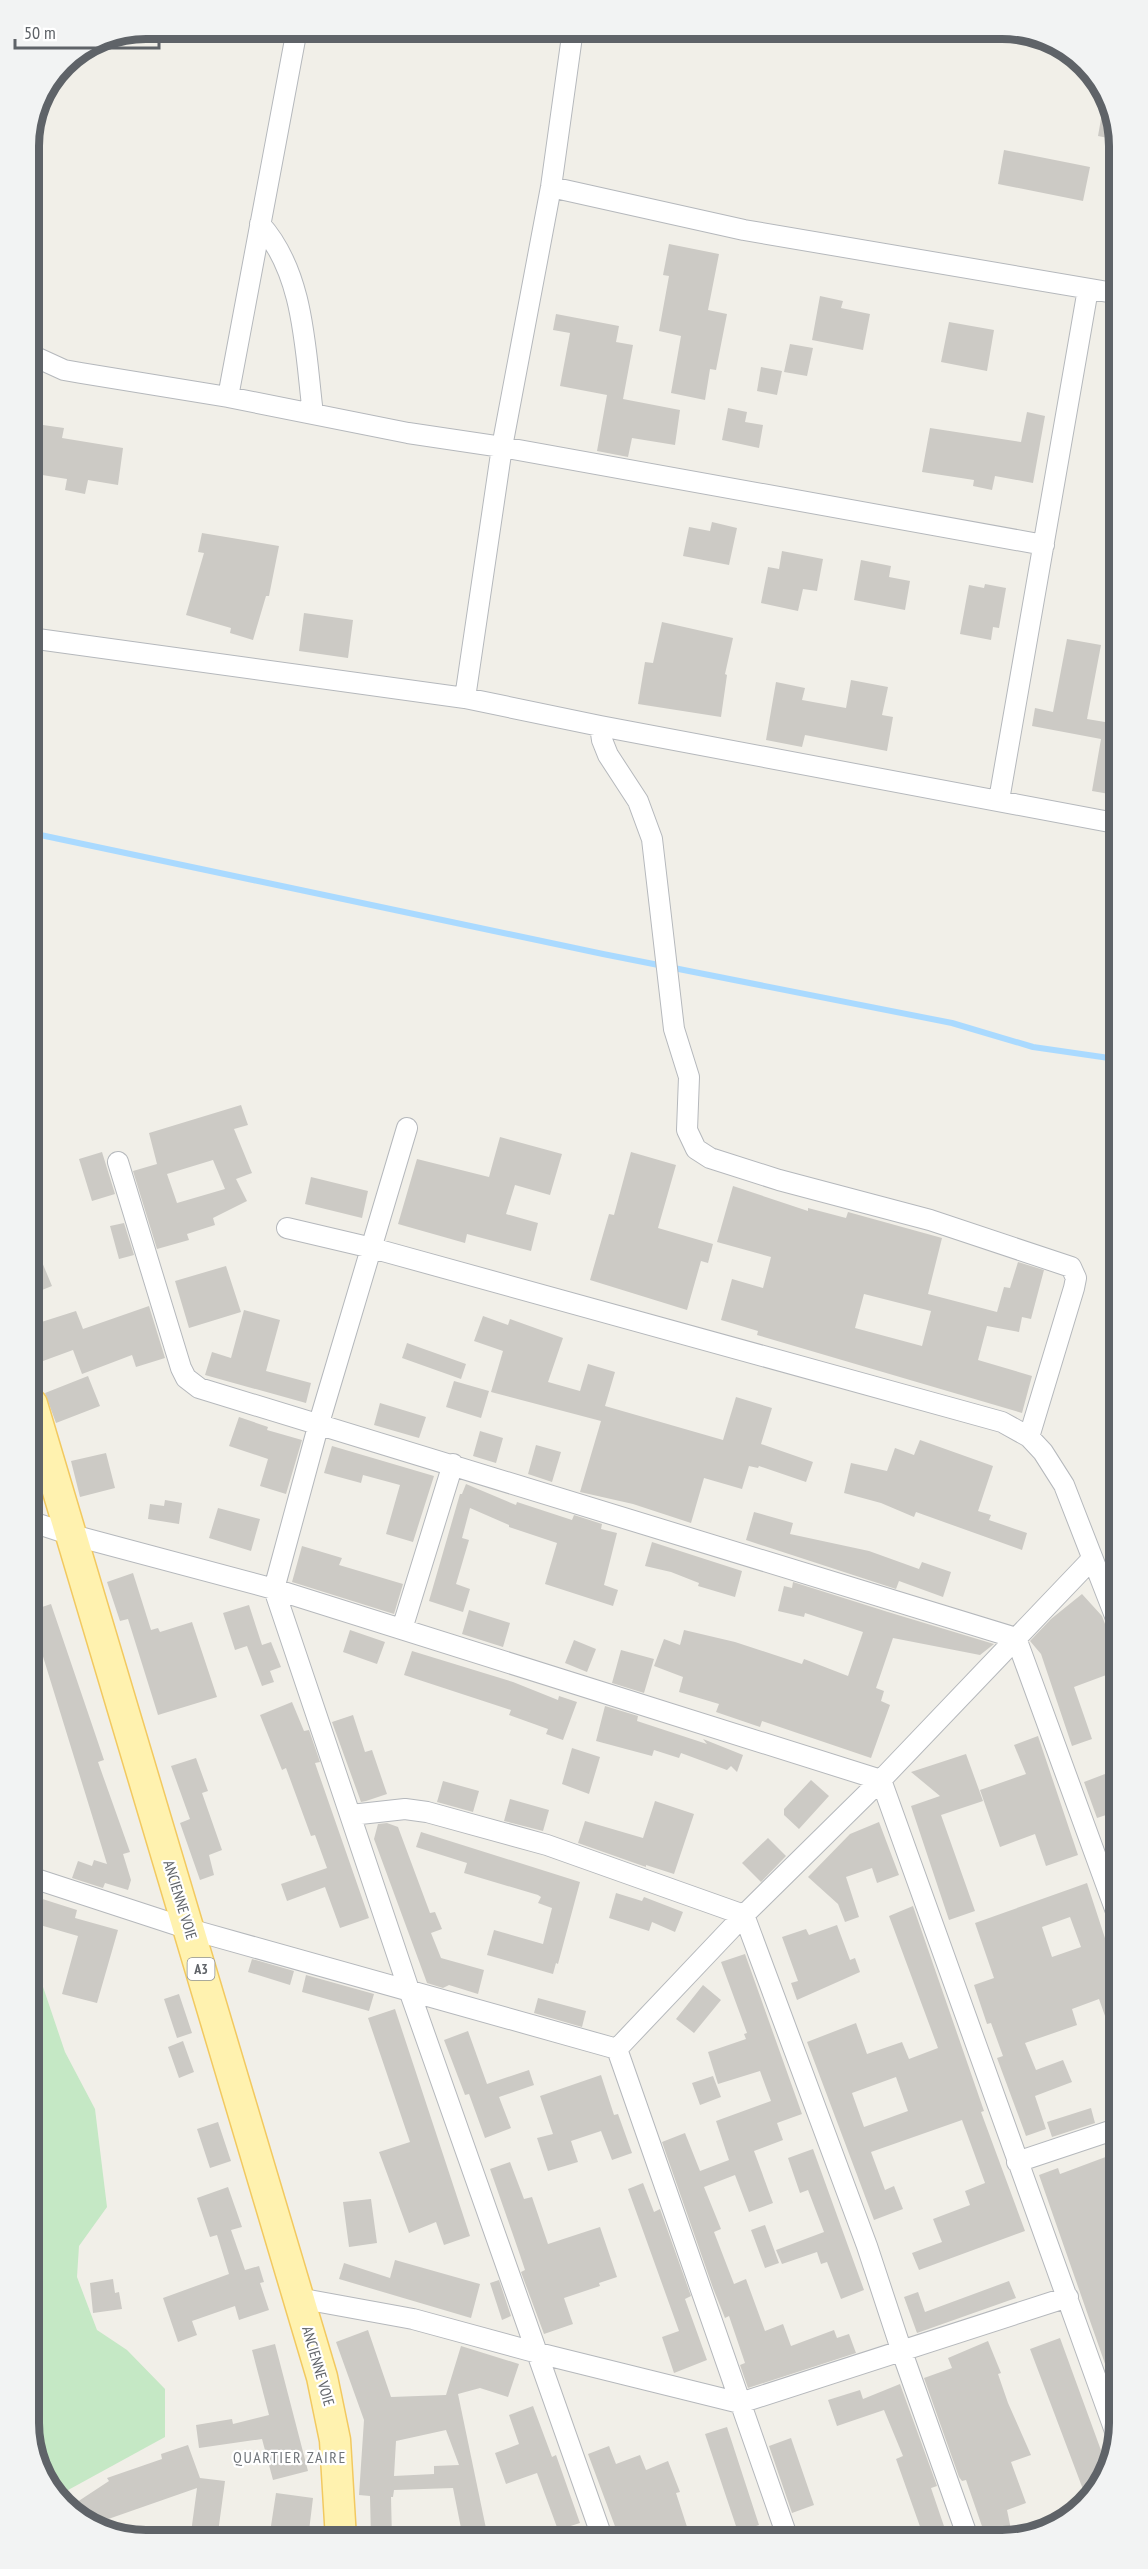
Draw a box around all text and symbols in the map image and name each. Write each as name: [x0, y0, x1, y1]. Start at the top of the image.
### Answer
scale bar: [15, 12, 159, 50]
text: 50 m: [24, 21, 56, 44]
street label: ANCIENNE VOIE: [159, 1858, 202, 1942]
road number: A3: [188, 1958, 214, 1980]
street label: ANCIENNE VOIE: [298, 2324, 339, 2408]
district label: QUARTIER ZAIRE: [233, 2447, 347, 2467]

